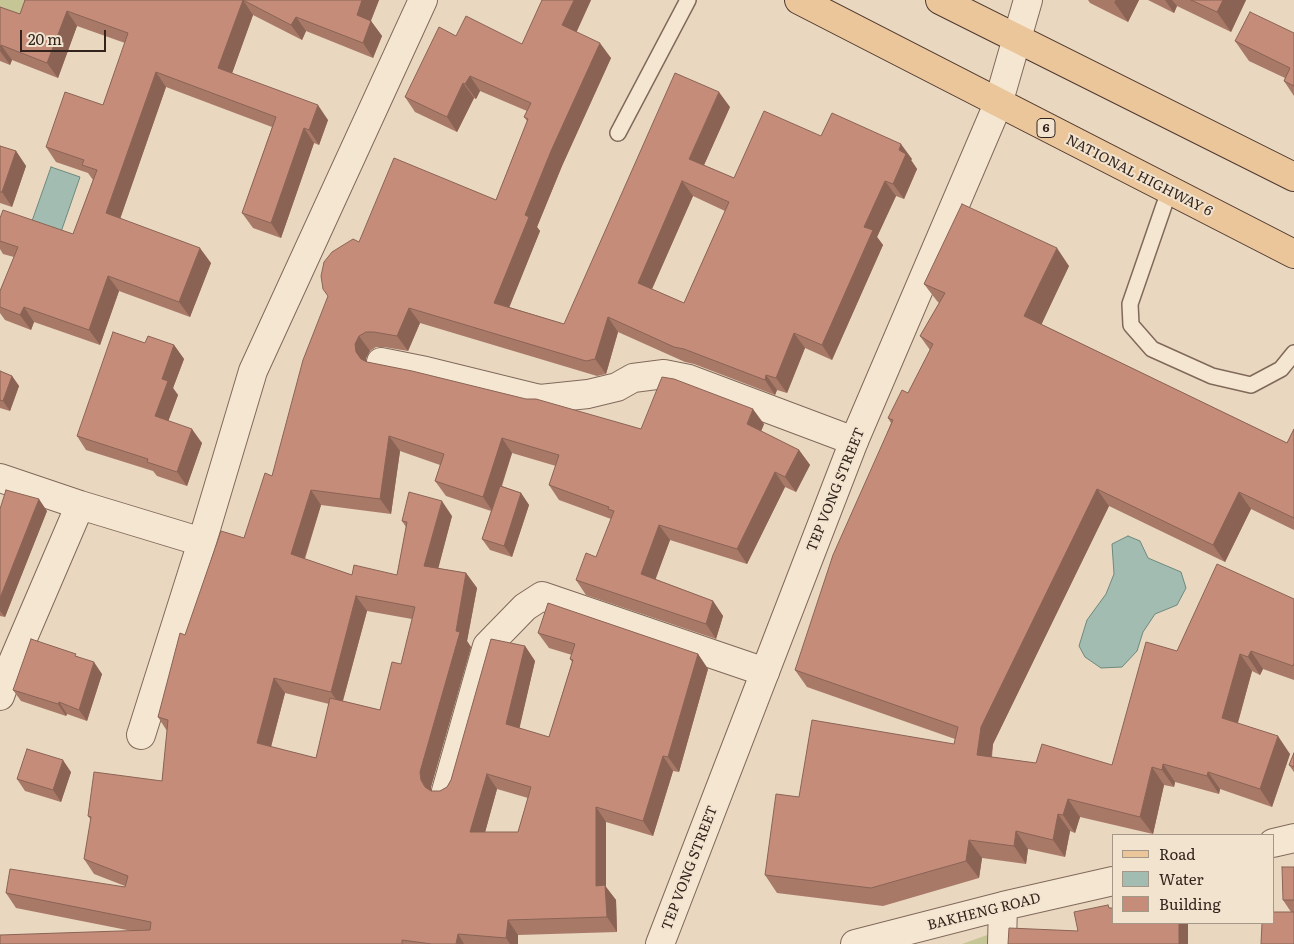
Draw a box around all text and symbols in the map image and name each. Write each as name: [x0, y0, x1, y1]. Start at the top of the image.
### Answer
scale bar: [22, 20, 109, 52]
text: 20 m: [28, 27, 62, 50]
road number: 6: [1037, 119, 1055, 138]
street label: NATIONAL HIGHWAY 6: [1063, 132, 1215, 220]
street label: TEP VONG STREET: [803, 426, 869, 554]
street label: TEP VONG STREET: [658, 803, 722, 933]
legend: [1112, 834, 1274, 924]
text: Road: [1159, 842, 1195, 865]
text: Water: [1159, 867, 1204, 890]
street label: BAKHENG ROAD: [926, 890, 1042, 934]
text: Building: [1159, 892, 1221, 915]

